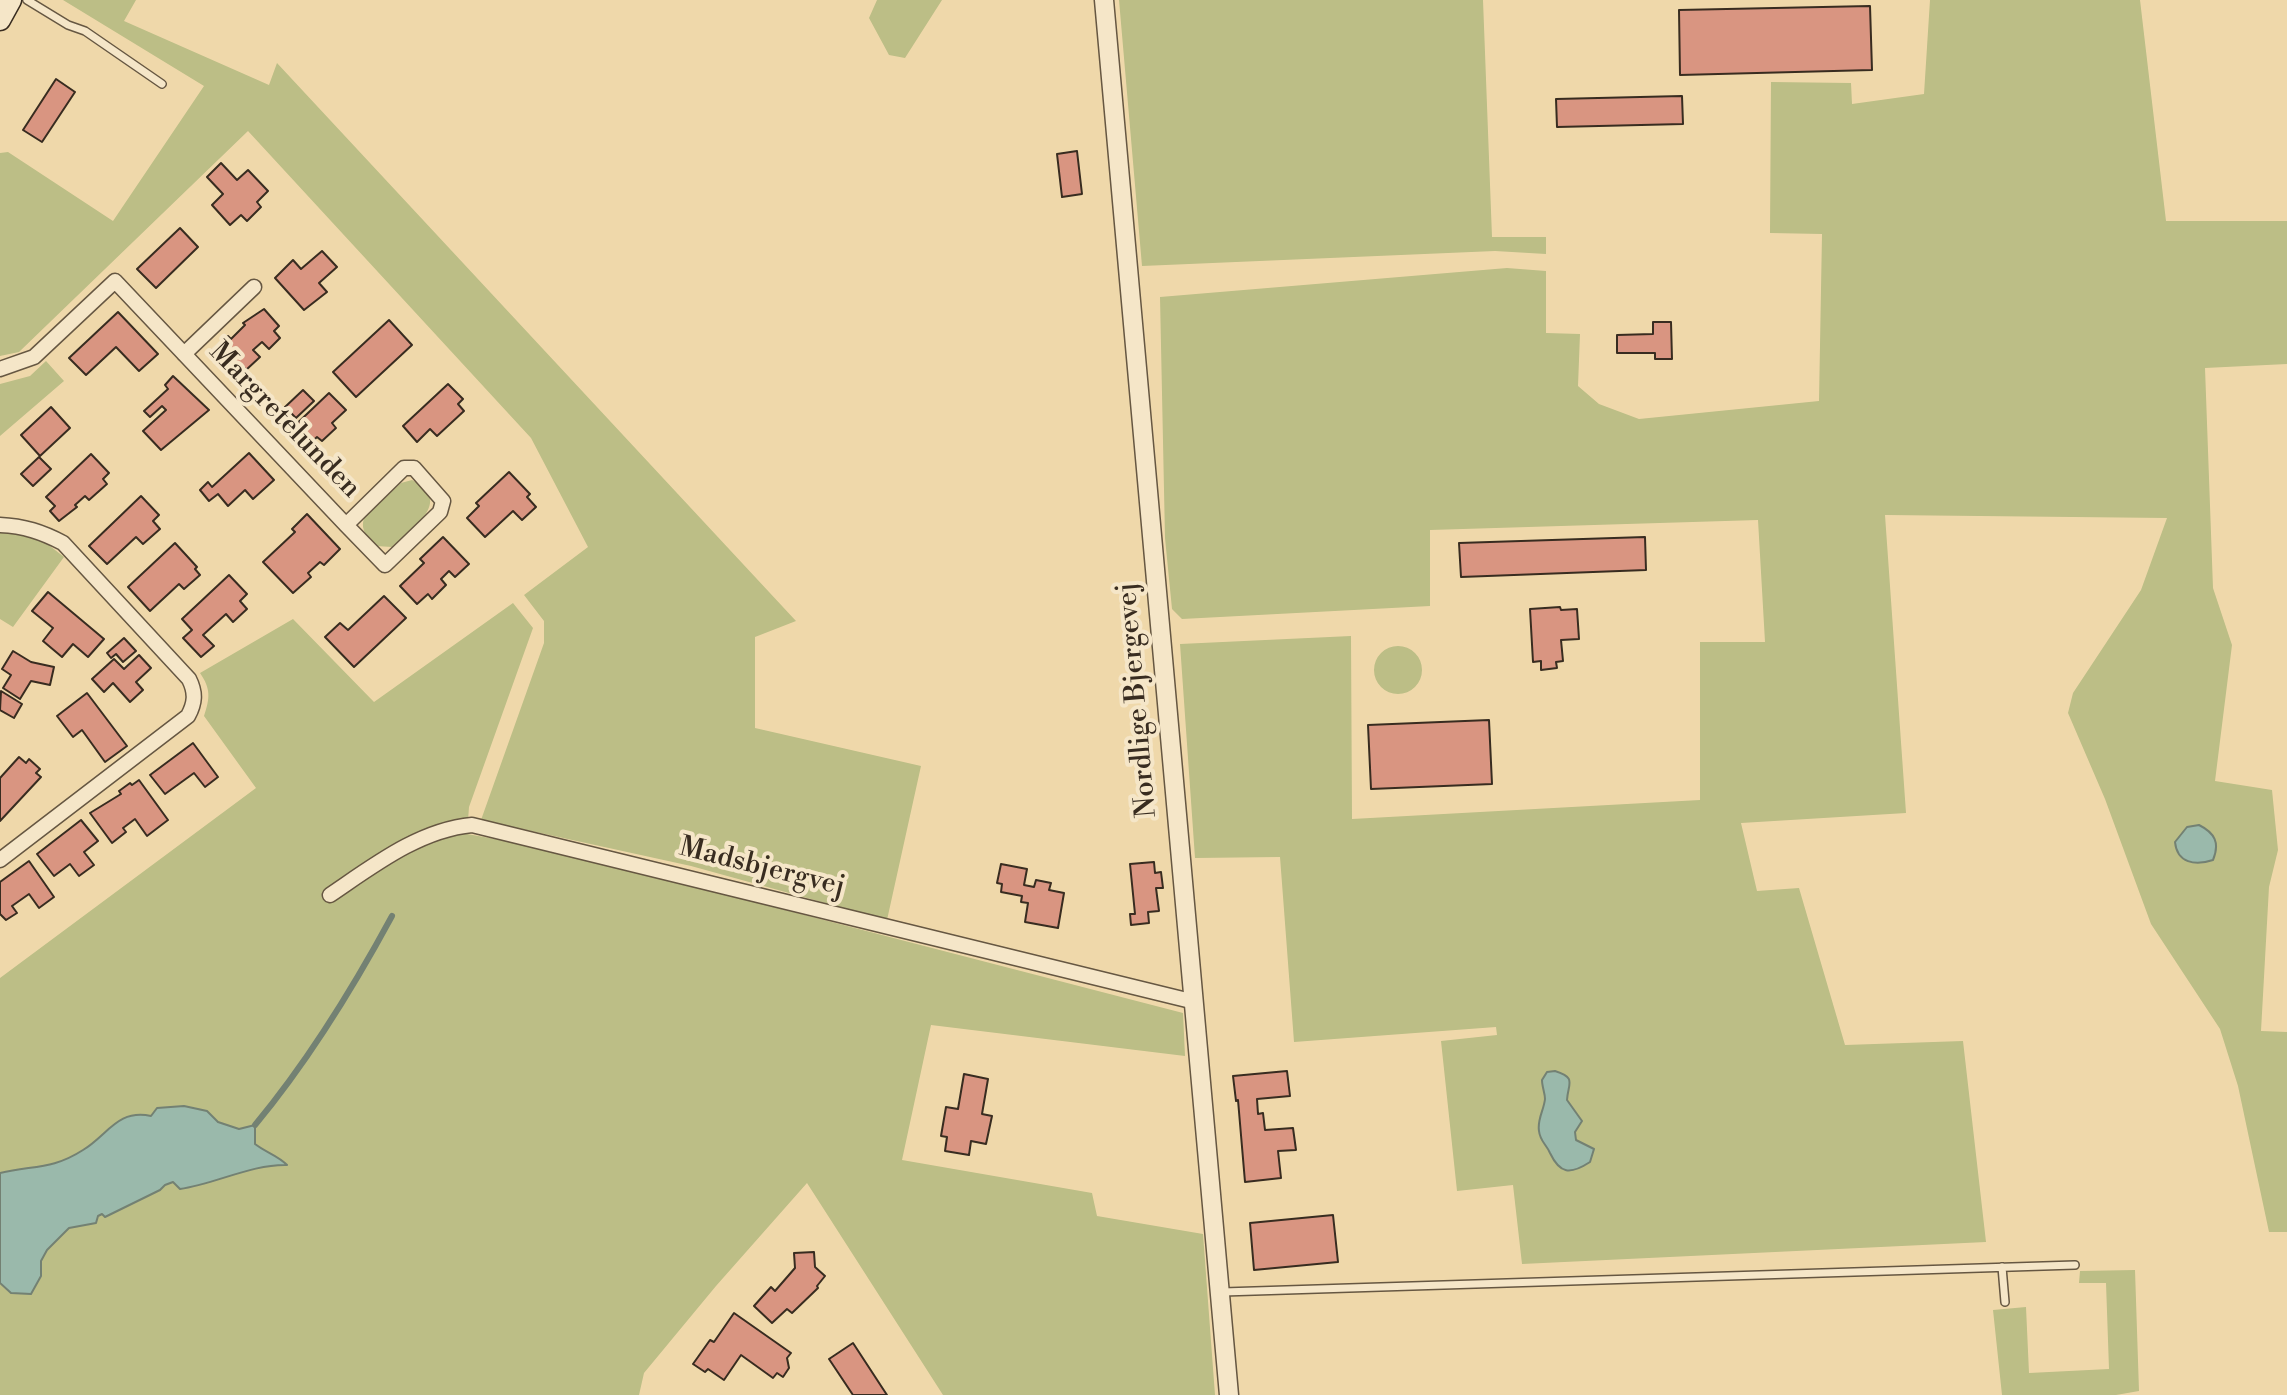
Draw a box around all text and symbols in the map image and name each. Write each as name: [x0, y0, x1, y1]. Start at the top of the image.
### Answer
street label: Margretelunden: [201, 336, 367, 506]
street label: Nordlige Bjergevej: [1111, 581, 1165, 819]
street label: Madsbjergvej: [676, 831, 848, 905]

